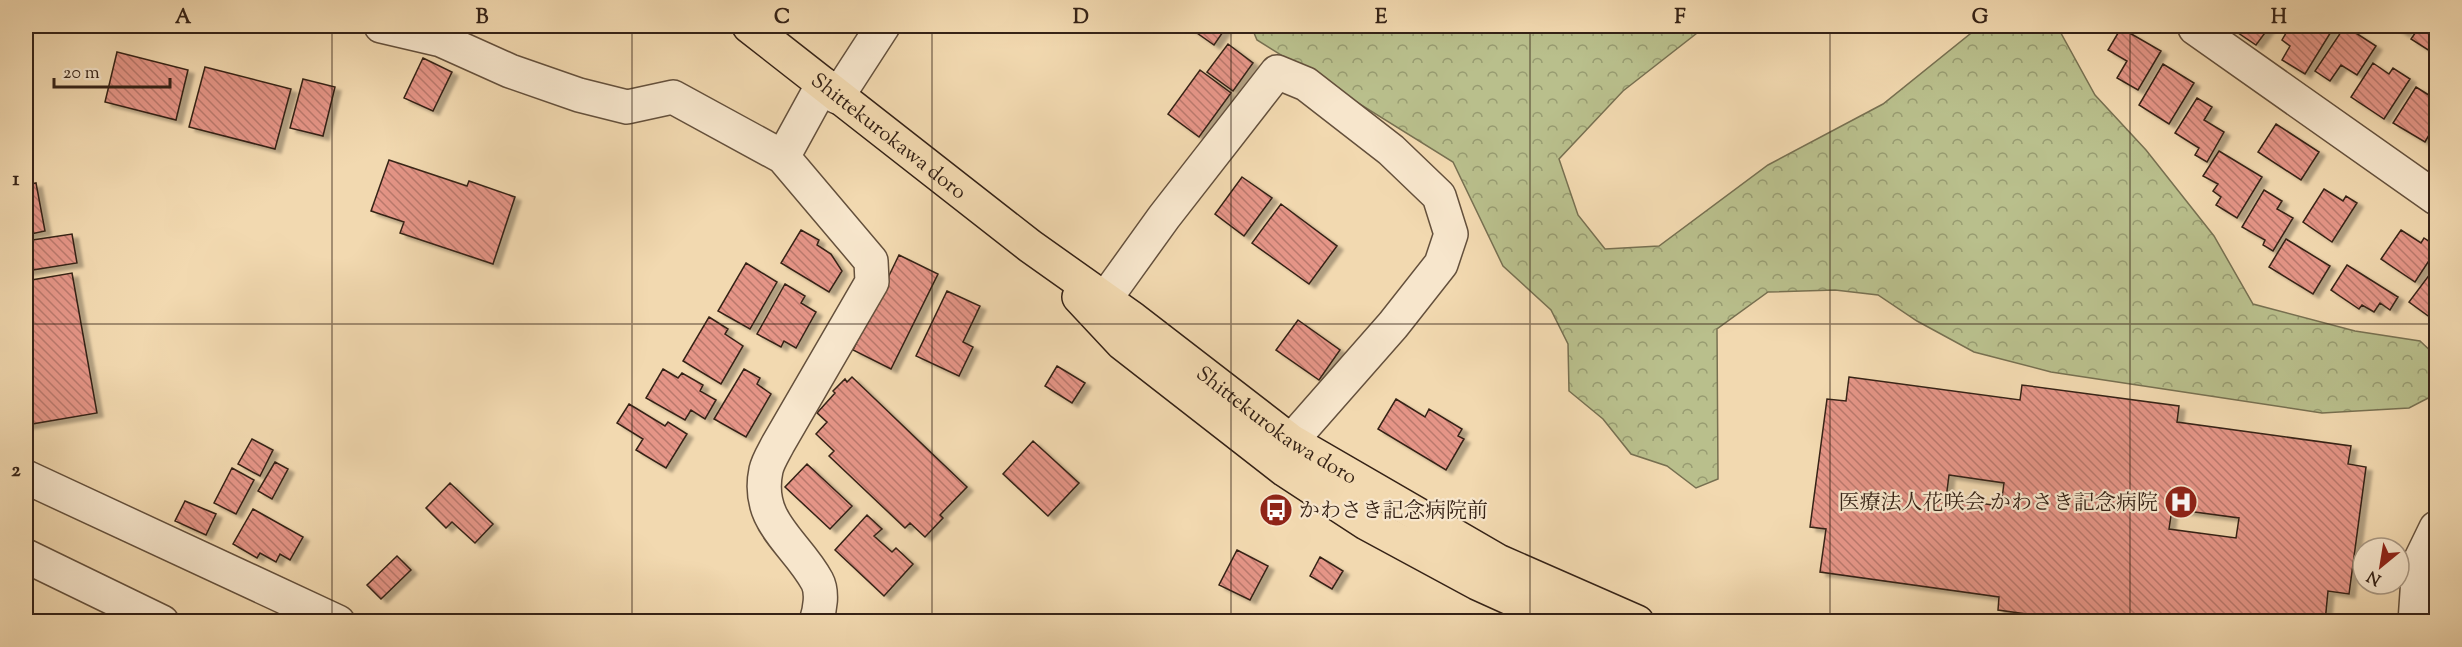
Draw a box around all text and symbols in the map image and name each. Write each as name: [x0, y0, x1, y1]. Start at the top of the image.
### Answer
text: A: [175, 4, 192, 33]
text: B: [476, 4, 489, 33]
text: C: [774, 4, 790, 33]
text: D: [1073, 4, 1089, 33]
text: E: [1375, 4, 1388, 33]
text: F: [1674, 4, 1686, 33]
text: G: [1972, 4, 1989, 33]
text: H: [2271, 4, 2287, 33]
scale bar: [54, 51, 170, 89]
text: 20 m: [63, 61, 100, 87]
street label: Shittekurokawa doro: [804, 67, 972, 208]
text: 1: [13, 166, 20, 195]
street label: Shittekurokawa doro: [1189, 360, 1362, 493]
text: 2: [11, 457, 21, 486]
hospital icon: 医療法人花咲会 かわさき記念病院: [2163, 484, 2199, 520]
place label: 医療法人花咲会 かわさき記念病院: [1839, 489, 2158, 519]
bus stop icon: かわさき記念病院前: [1258, 492, 1294, 528]
place label: かわさき記念病院前: [1299, 497, 1488, 527]
north arrow: [2351, 536, 2411, 596]
text: N: [2363, 564, 2386, 590]

